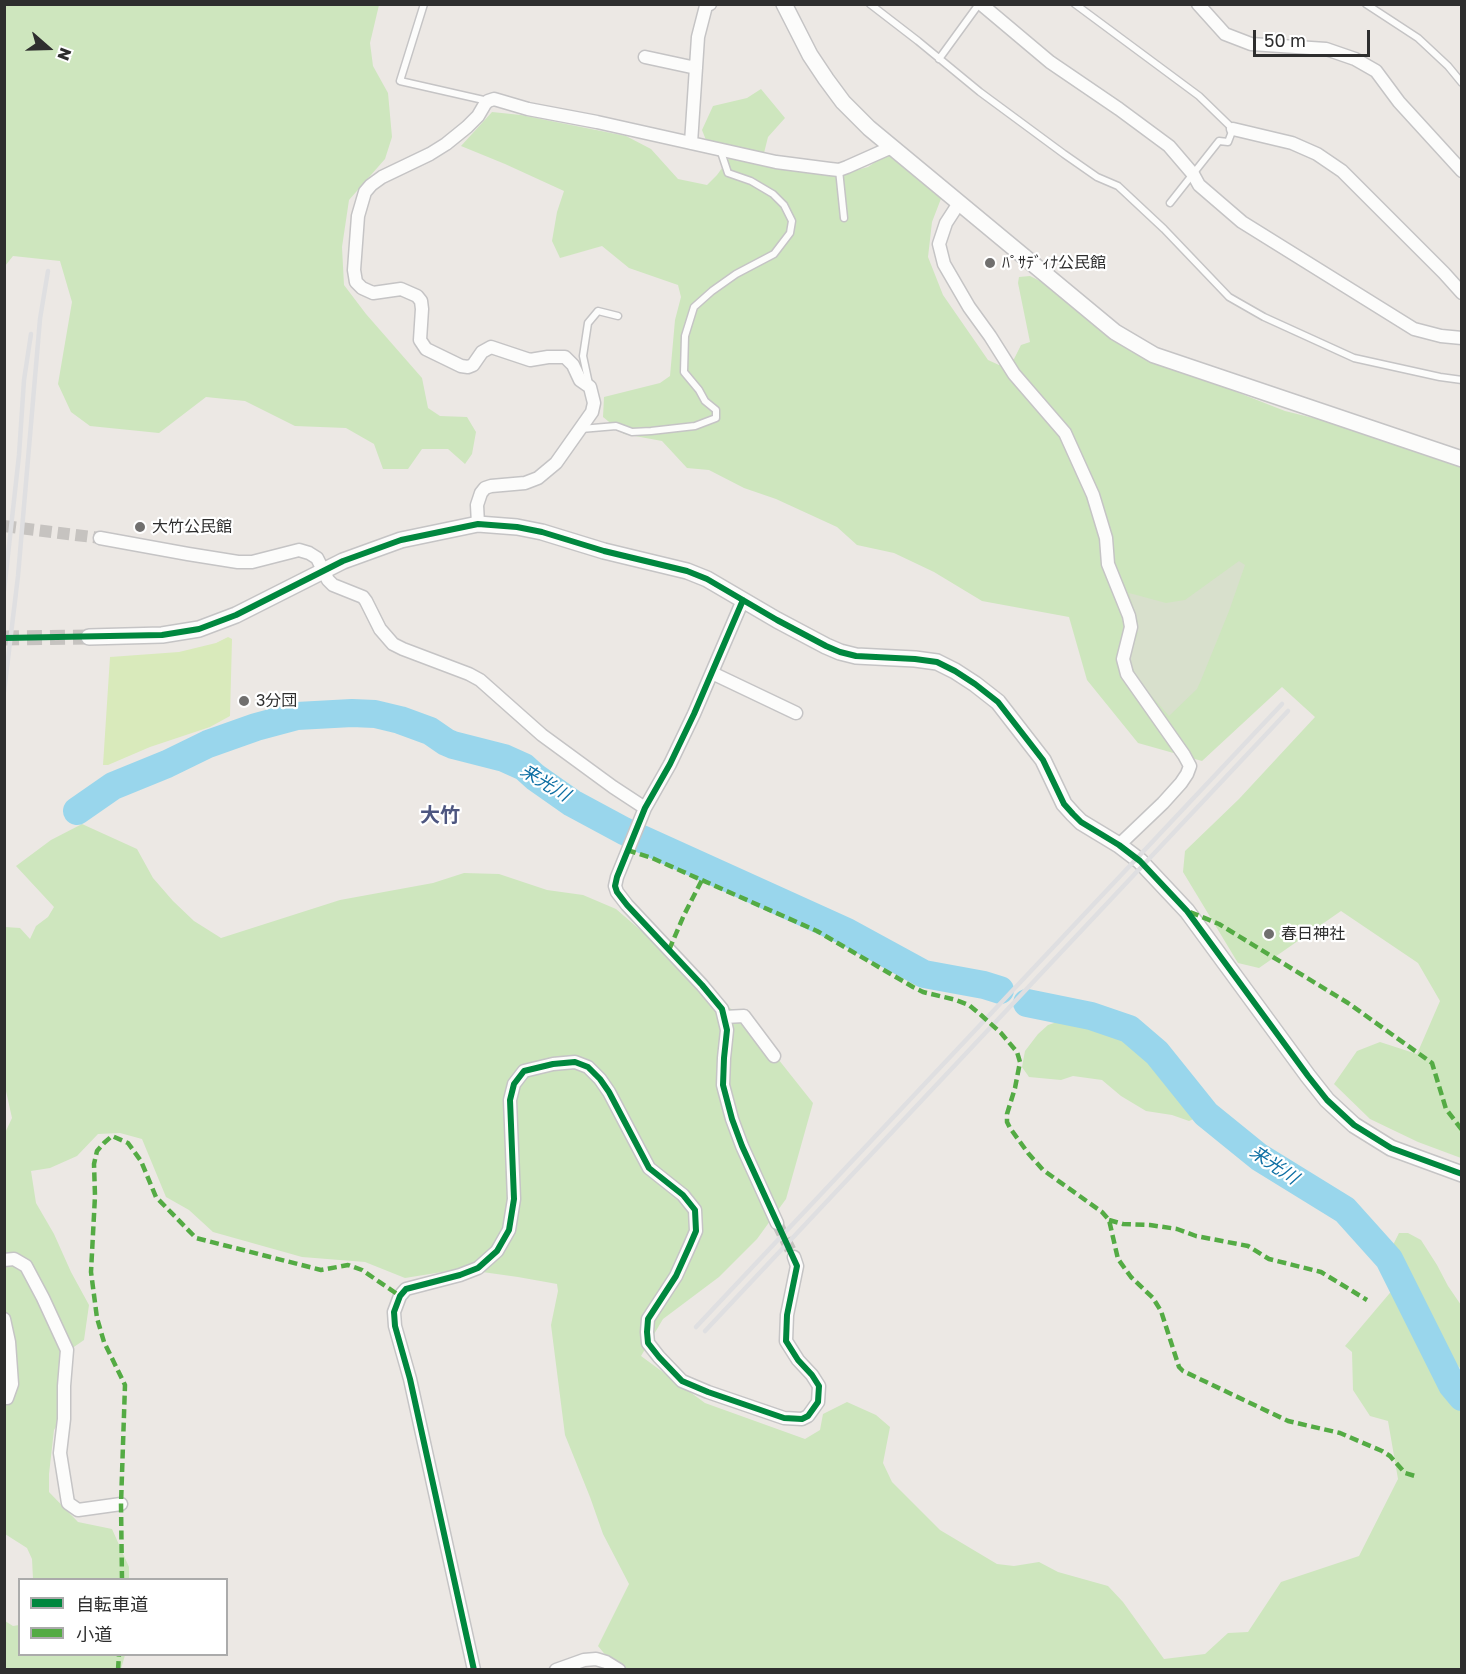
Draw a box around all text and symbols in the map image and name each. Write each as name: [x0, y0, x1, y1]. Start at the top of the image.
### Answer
north arrow: [18, 18, 78, 78]
scale bar: [1256, 18, 1373, 56]
text: 50 m: [1264, 29, 1306, 51]
text: N: [53, 45, 76, 63]
place label: ﾊﾟｻﾃﾞｨﾅ公民館: [1002, 253, 1106, 273]
marker: ﾊﾟｻﾃﾞｨﾅ公民館: [983, 256, 997, 270]
place label: 大竹公民館: [152, 517, 232, 537]
marker: 大竹公民館: [133, 520, 147, 534]
place label: 3分団: [256, 691, 297, 711]
marker: 3分団: [237, 694, 251, 708]
water label: 来光川: [516, 760, 574, 806]
district label: 大竹: [420, 804, 460, 828]
place label: 春日神社: [1281, 924, 1345, 944]
marker: 春日神社: [1262, 927, 1276, 941]
water label: 来光川: [1246, 1141, 1302, 1189]
legend: [18, 1578, 228, 1656]
text: 自転車道: [76, 1593, 148, 1615]
text: 小道: [76, 1623, 112, 1645]

